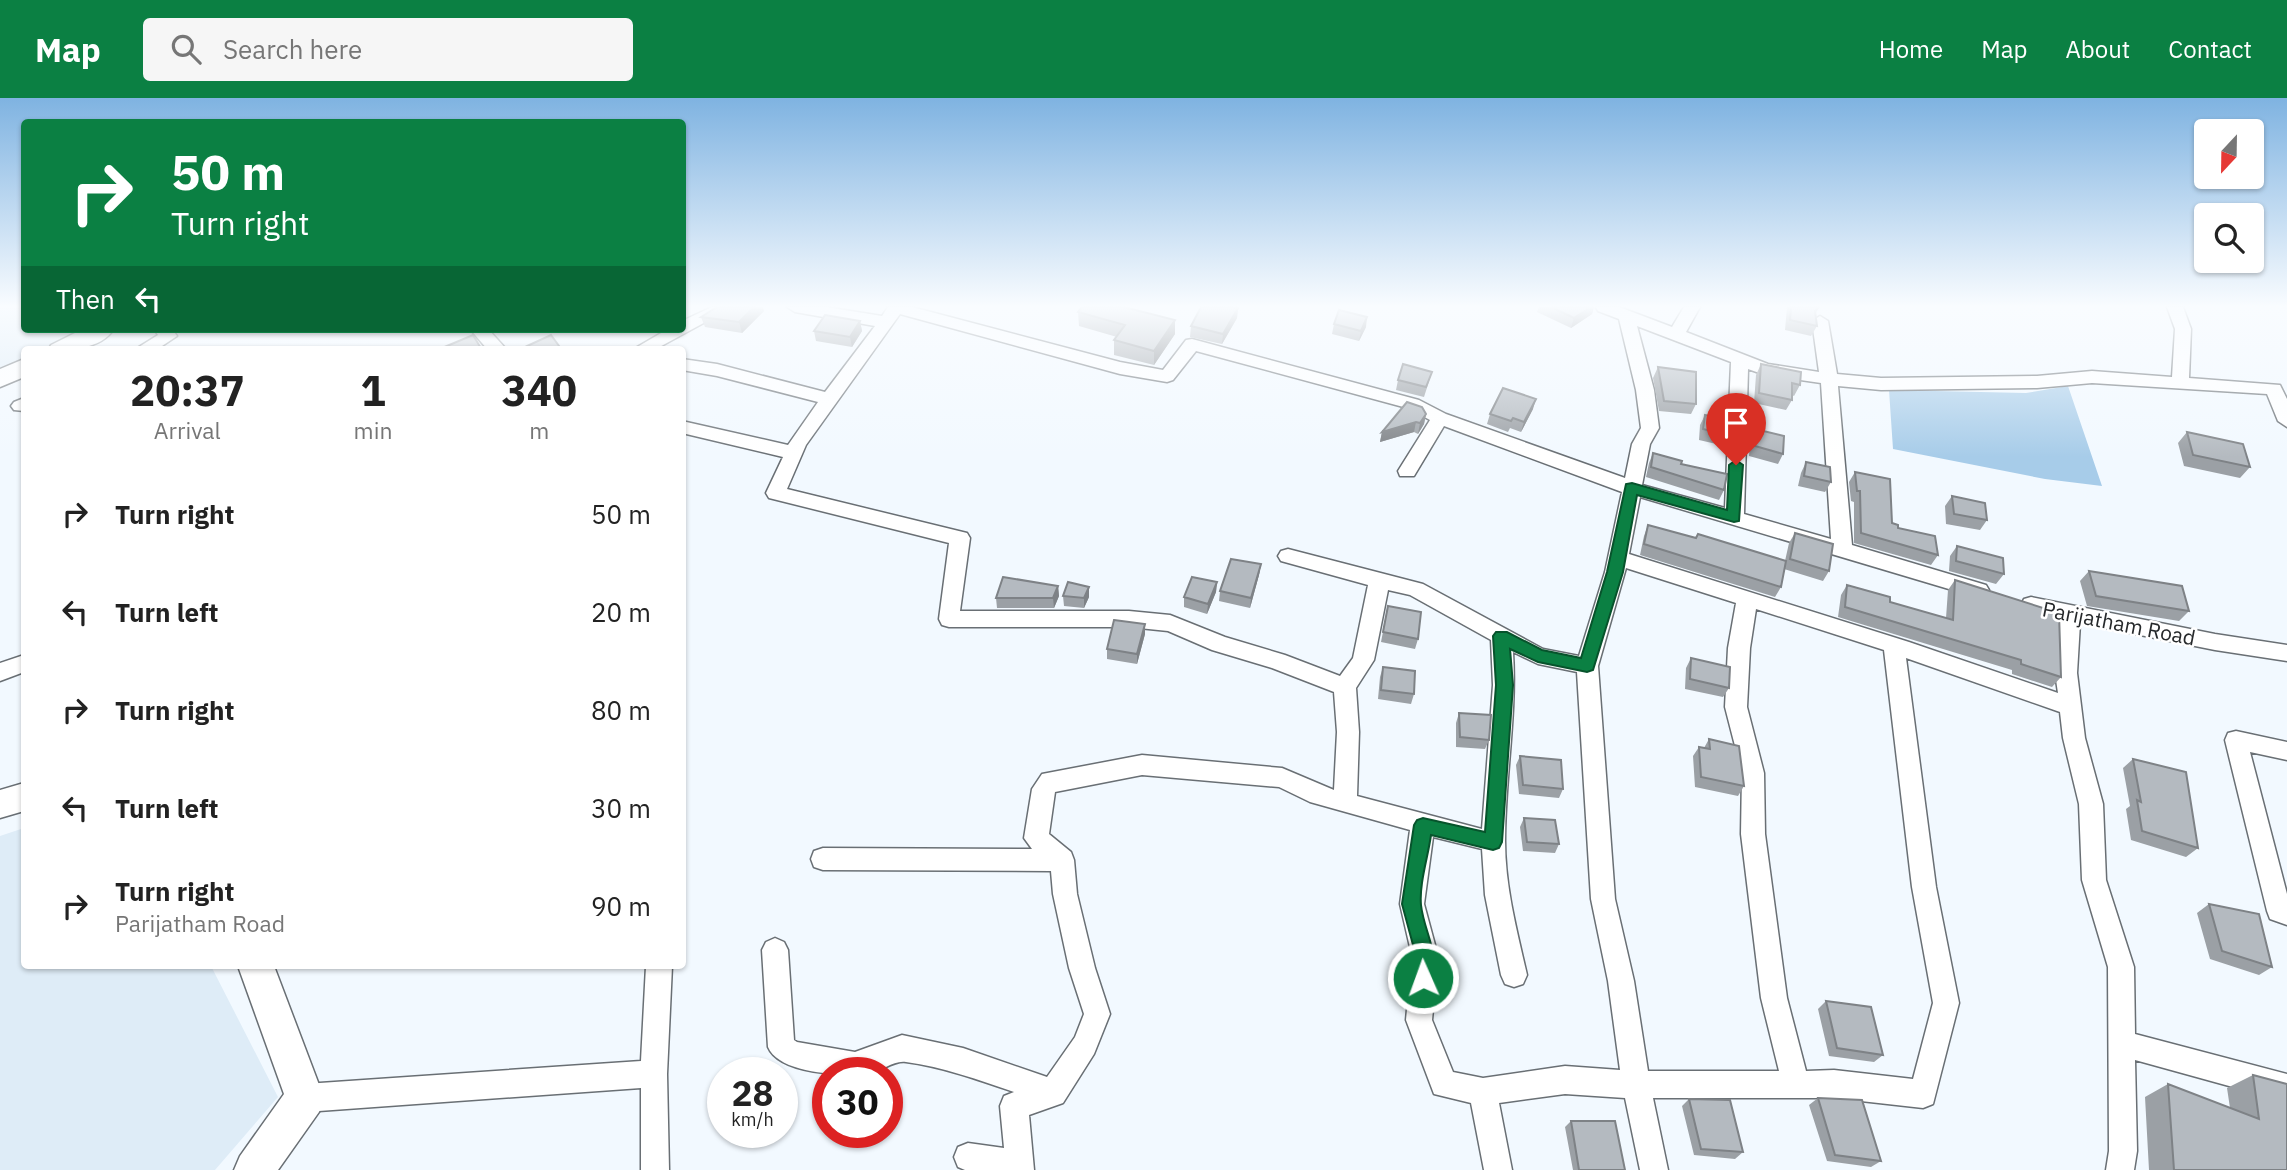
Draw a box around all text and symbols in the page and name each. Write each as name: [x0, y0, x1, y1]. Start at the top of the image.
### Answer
search box: [143, 18, 633, 81]
text: Map: [35, 28, 101, 71]
icon: search: [167, 30, 205, 68]
text: Search here: [223, 32, 362, 66]
text: Home: [1879, 33, 1943, 65]
text: Map: [1981, 33, 2027, 65]
text: About: [2065, 33, 2130, 65]
text: Contact: [2168, 33, 2252, 65]
north arrow: [2194, 119, 2264, 189]
map controls: [2194, 119, 2264, 273]
text: 50 m: [171, 140, 285, 203]
icon: right: [56, 147, 147, 238]
text: Turn right: [171, 202, 309, 244]
button: search: [2194, 203, 2264, 273]
icon: left: [129, 280, 167, 318]
text: Then: [56, 282, 115, 316]
text: 20:37: [130, 363, 245, 418]
text: 1: [360, 363, 386, 418]
text: 340: [501, 363, 577, 418]
pin: [1706, 393, 1766, 465]
icon: arrive: [1717, 404, 1755, 442]
text: Arrival: [154, 415, 221, 445]
text: min: [354, 415, 392, 445]
text: m: [529, 415, 549, 445]
icon: right: [56, 495, 94, 533]
text: Turn right: [115, 497, 234, 531]
text: 50 m: [591, 497, 651, 531]
icon: left: [56, 593, 94, 631]
street label: Parijatham Road: [2040, 594, 2198, 652]
text: Turn left: [115, 595, 218, 629]
text: 20 m: [591, 595, 651, 629]
icon: right: [56, 691, 94, 729]
text: Turn right: [115, 693, 234, 727]
text: 80 m: [591, 693, 651, 727]
icon: left: [56, 789, 94, 827]
text: Turn left: [115, 791, 218, 825]
text: 30 m: [591, 791, 651, 825]
text: Turn right: [115, 874, 234, 908]
icon: right: [56, 887, 94, 925]
text: 90 m: [591, 889, 651, 923]
text: Parijatham Road: [115, 908, 285, 938]
position arrow: [1386, 941, 1460, 1015]
speed limit sign: 30: [812, 1057, 903, 1148]
text: 28: [731, 1070, 774, 1116]
text: km/h: [731, 1108, 774, 1131]

